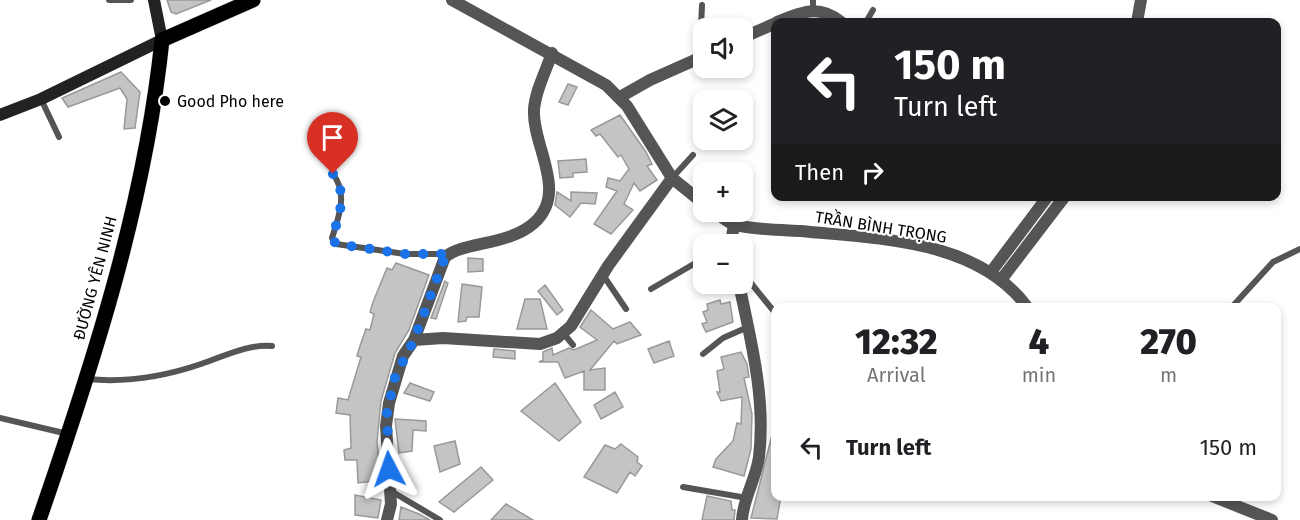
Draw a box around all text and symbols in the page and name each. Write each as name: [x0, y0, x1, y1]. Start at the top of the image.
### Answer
map controls: [693, 18, 753, 294]
button: sound: [693, 18, 753, 78]
text: 150 m: [894, 40, 1006, 90]
icon: left: [795, 42, 873, 120]
button: layers: [693, 90, 753, 150]
text: Turn left: [894, 91, 997, 123]
place label: Good Pho here: [177, 92, 284, 111]
marker: Good Pho here: [158, 94, 172, 108]
pin: [307, 112, 358, 174]
icon: arrive: [316, 121, 349, 154]
icon: right: [856, 156, 889, 189]
text: Then: [795, 159, 844, 186]
button: +: [693, 162, 753, 222]
street label: TRẦN BÌNH TRỌNG: [814, 205, 948, 247]
street label: ĐƯỜNG YÊN NINH: [68, 214, 121, 342]
button: −: [693, 234, 753, 294]
text: 12:32: [855, 320, 938, 364]
text: 4: [1029, 320, 1049, 364]
text: 270: [1140, 320, 1197, 364]
text: Arrival: [867, 363, 926, 387]
text: min: [1022, 363, 1056, 387]
text: m: [1160, 363, 1177, 387]
icon: left: [795, 431, 828, 464]
text: Turn left: [846, 434, 931, 461]
text: 150 m: [1199, 434, 1257, 461]
position arrow: [357, 437, 421, 501]

